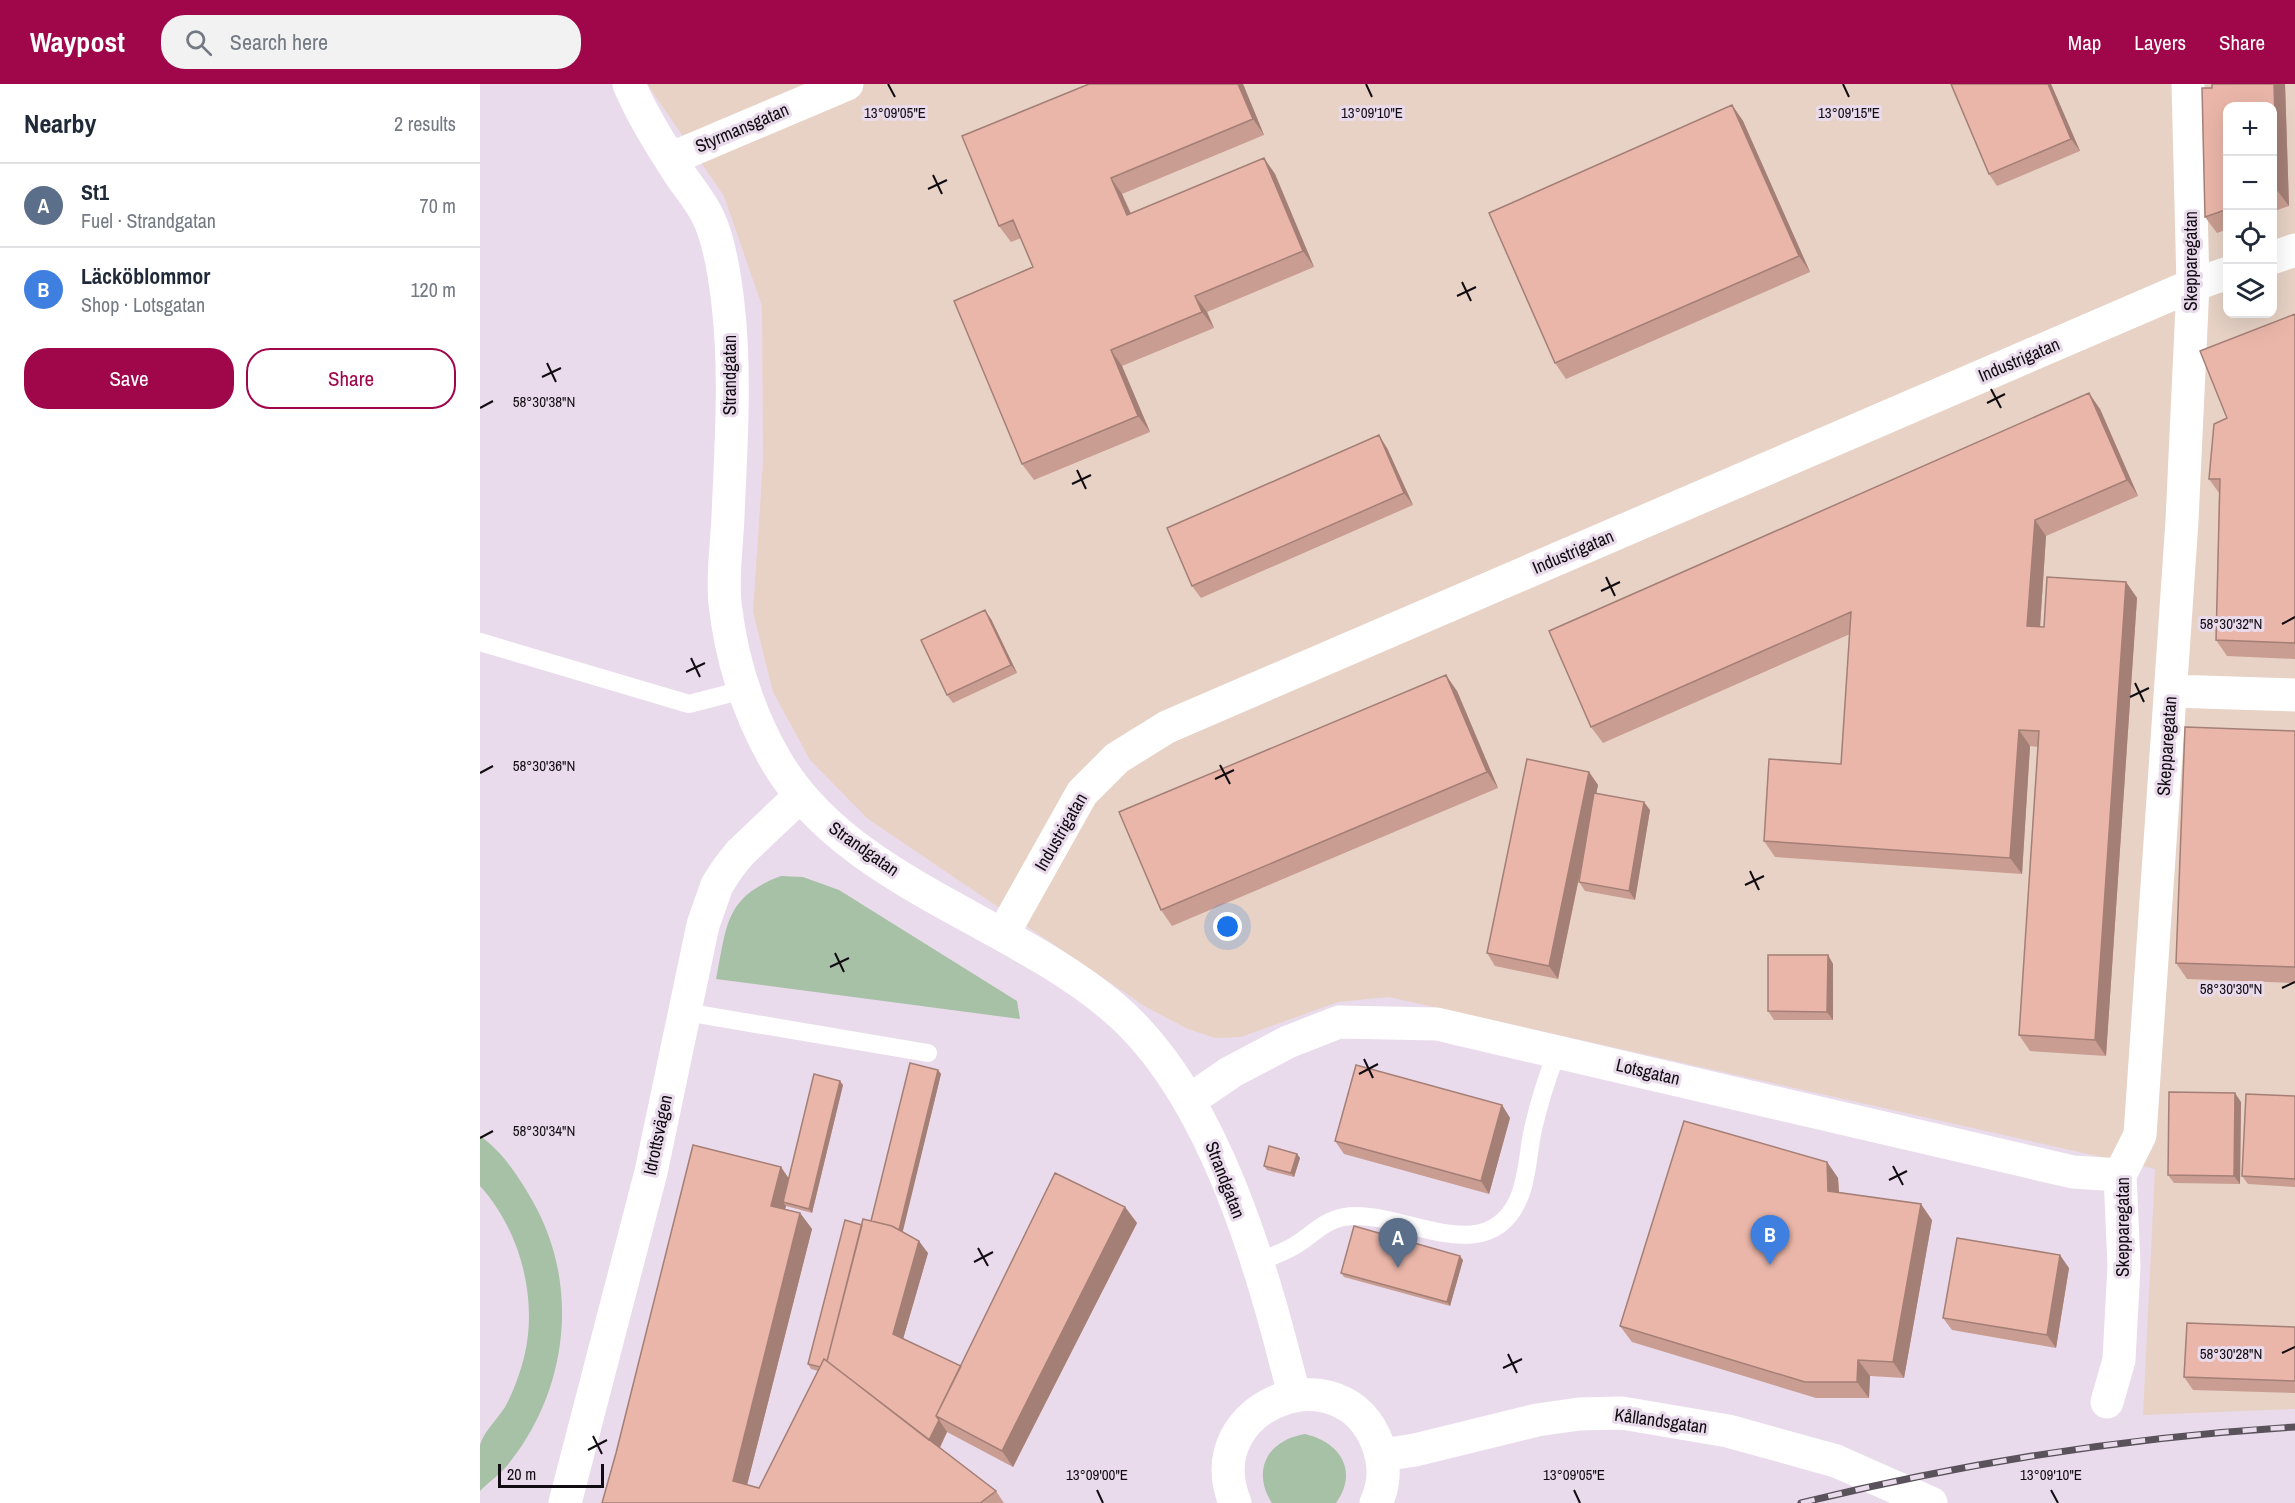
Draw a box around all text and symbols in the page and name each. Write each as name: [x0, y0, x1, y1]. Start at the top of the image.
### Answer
search box: [161, 15, 581, 69]
text: Waypost: [30, 23, 125, 61]
icon: search: [182, 26, 215, 59]
text: Search here: [230, 27, 328, 57]
text: Map: [2068, 28, 2101, 57]
text: Layers: [2134, 28, 2186, 57]
text: Share: [2219, 28, 2265, 57]
street label: Styrmansgatan: [691, 97, 792, 158]
text: 13°09'05"E: [864, 102, 926, 123]
text: 13°09'10"E: [1341, 102, 1403, 123]
text: 13°09'15"E: [1818, 102, 1880, 123]
map controls: [2223, 102, 2277, 318]
button: +: [2223, 102, 2277, 156]
text: Nearby: [24, 106, 96, 141]
text: 2 results: [394, 110, 456, 137]
button: −: [2223, 156, 2277, 210]
text: St1: [81, 177, 109, 207]
text: A: [38, 192, 49, 219]
text: 70 m: [420, 192, 456, 219]
text: Fuel · Strandgatan: [81, 207, 216, 234]
button: locate: [2223, 210, 2277, 264]
street label: Skepparegatan: [2178, 211, 2203, 311]
text: Läcköblommor: [81, 261, 210, 291]
button: layers: [2223, 264, 2277, 318]
text: B: [38, 276, 49, 303]
text: 120 m: [410, 276, 456, 303]
text: Shop · Lotsgatan: [81, 291, 205, 318]
street label: Industrigatan: [1974, 331, 2063, 388]
street label: Strandgatan: [717, 335, 742, 415]
button: Save: [24, 348, 234, 409]
button: Share: [246, 348, 456, 409]
text: 58°30'38"N: [513, 391, 575, 412]
street label: Industrigatan: [1528, 523, 1617, 580]
text: 58°30'32"N: [2200, 613, 2262, 634]
street label: Skepparegatan: [2151, 695, 2182, 797]
text: 58°30'36"N: [513, 755, 575, 776]
street label: Industrigatan: [1028, 788, 1093, 875]
street label: Strandgatan: [824, 815, 904, 882]
your location: [1213, 912, 1242, 941]
text: 58°30'30"N: [2200, 978, 2262, 999]
street label: Lotsgatan: [1614, 1052, 1683, 1091]
street label: Idrottsvägen: [637, 1093, 678, 1177]
text: 58°30'34"N: [513, 1120, 575, 1141]
street label: Strandgatan: [1199, 1138, 1252, 1222]
street label: Skepparegatan: [2110, 1177, 2135, 1277]
pin: B: [1750, 1216, 1790, 1265]
pin: A: [1378, 1218, 1418, 1268]
text: 58°30'28"N: [2200, 1343, 2262, 1364]
street label: Kållandsgatan: [1613, 1402, 1709, 1439]
scale bar: [498, 1461, 604, 1488]
text: 20 m: [507, 1463, 536, 1485]
text: 13°09'00"E: [1066, 1464, 1128, 1485]
text: 13°09'05"E: [1543, 1464, 1605, 1485]
text: 13°09'10"E: [2020, 1464, 2082, 1485]

